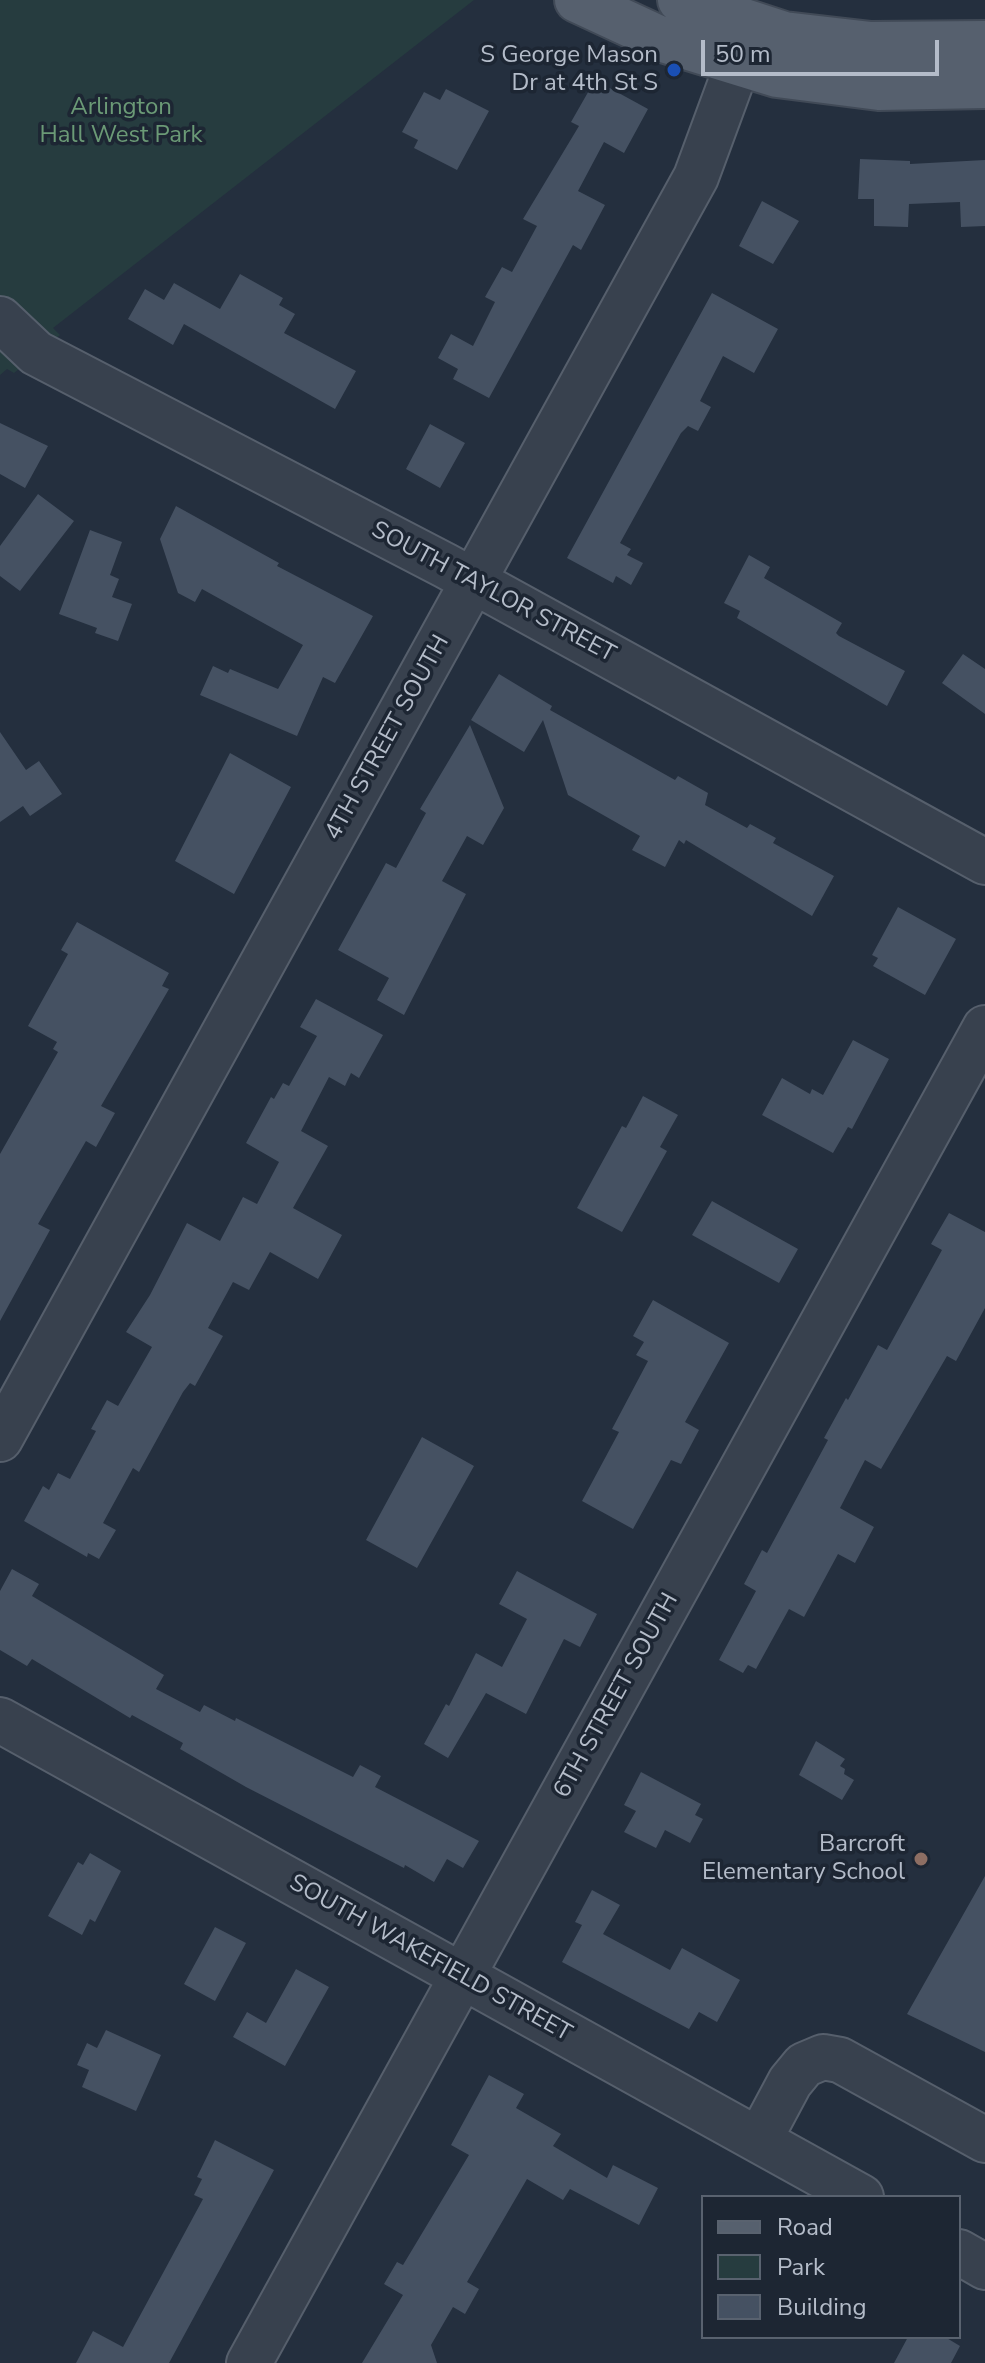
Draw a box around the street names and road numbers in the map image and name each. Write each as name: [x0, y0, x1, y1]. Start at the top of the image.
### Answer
street label: SOUTH TAYLOR STREET: [366, 516, 620, 670]
street label: 4TH STREET SOUTH: [320, 631, 456, 845]
street label: 6TH STREET SOUTH: [549, 1589, 685, 1803]
street label: SOUTH WAKEFIELD STREET: [284, 1869, 576, 2049]

